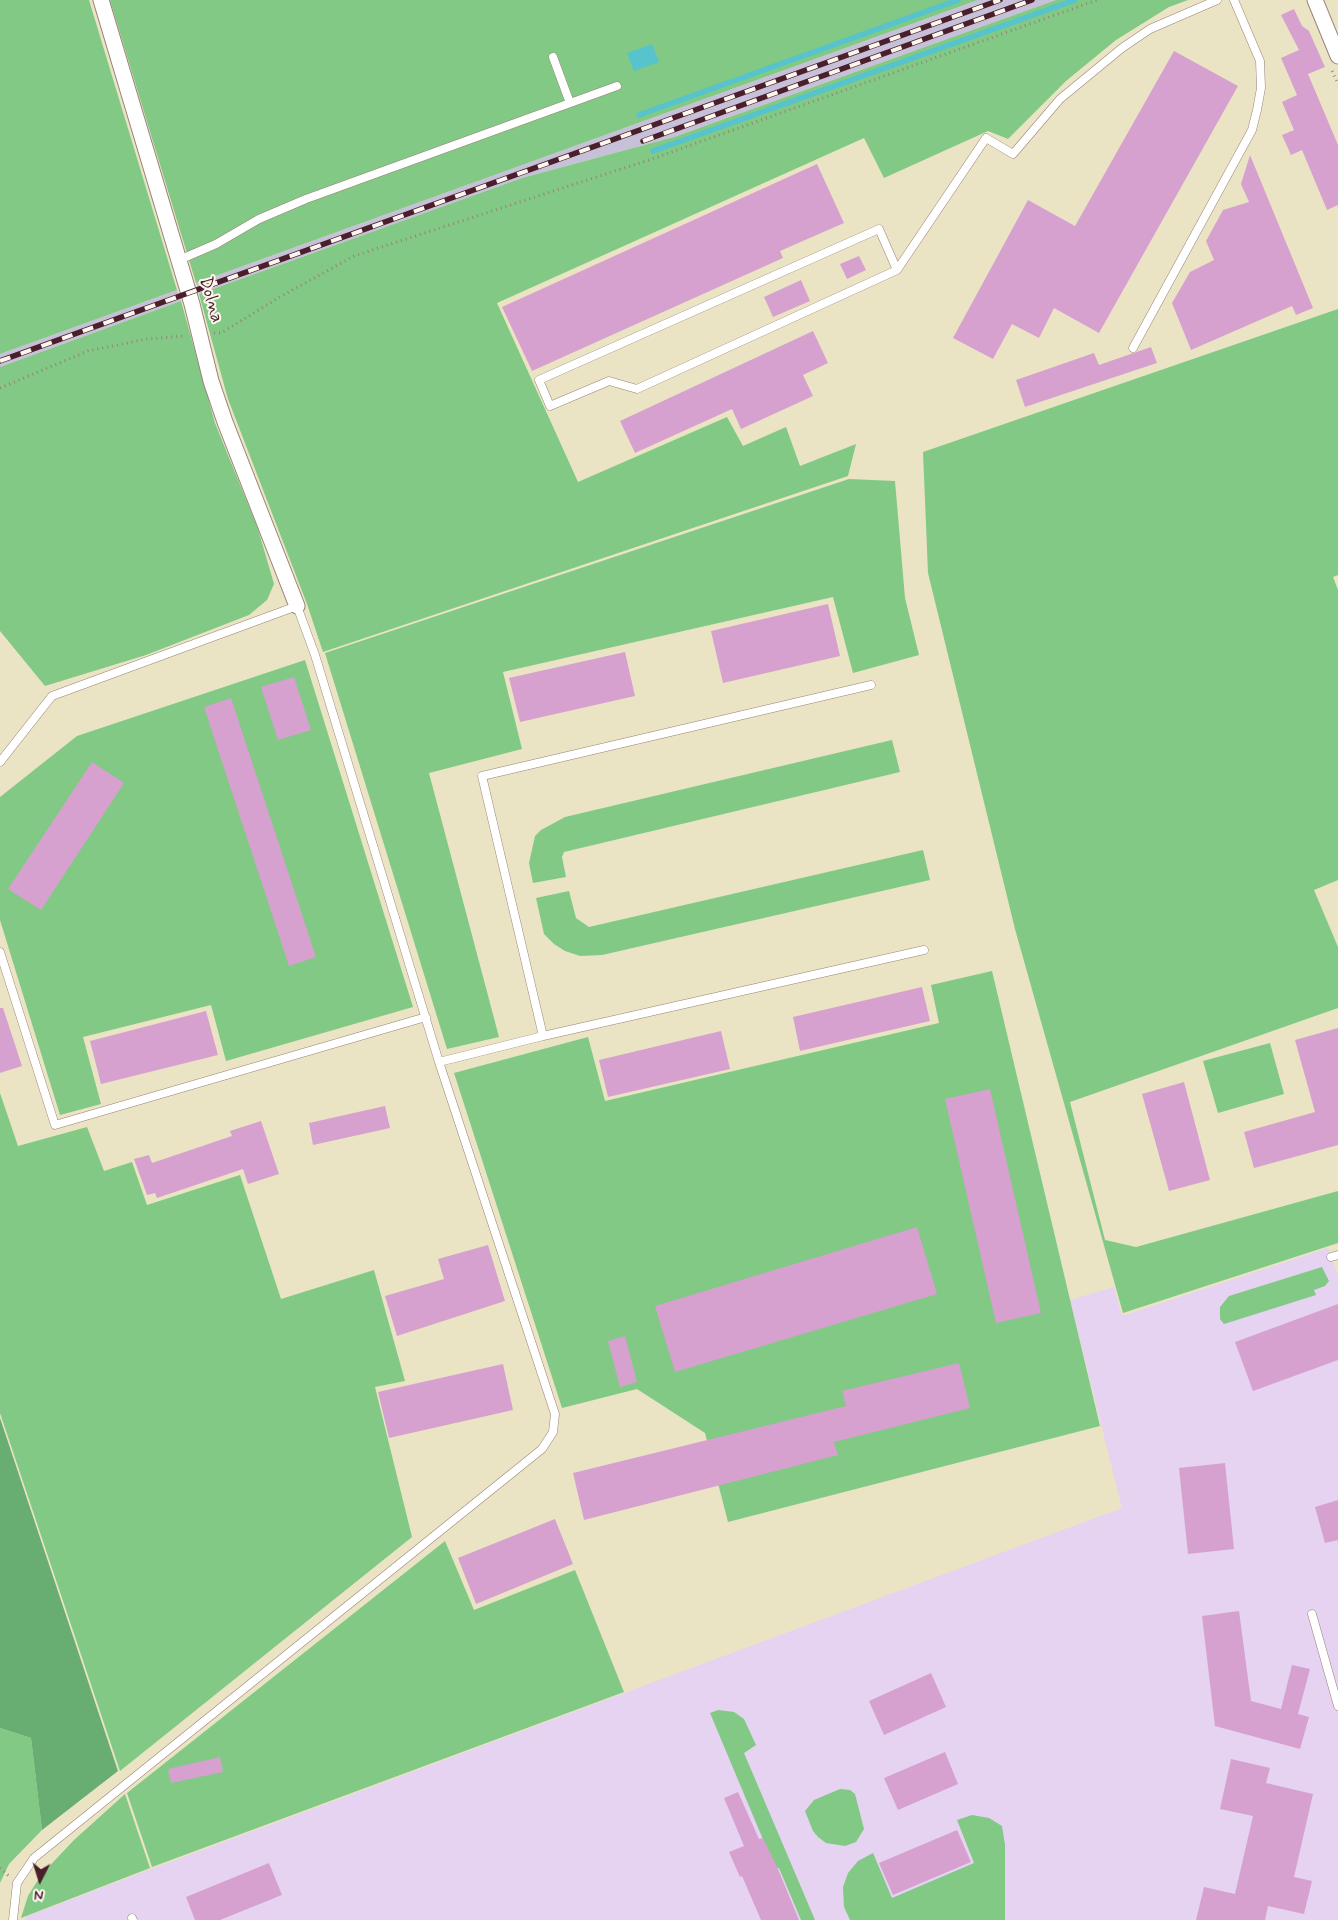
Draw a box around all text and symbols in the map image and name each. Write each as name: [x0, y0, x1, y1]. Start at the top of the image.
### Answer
street label: Dolna: [193, 274, 227, 326]
north arrow: [15, 1855, 65, 1905]
text: N: [33, 1886, 44, 1904]

